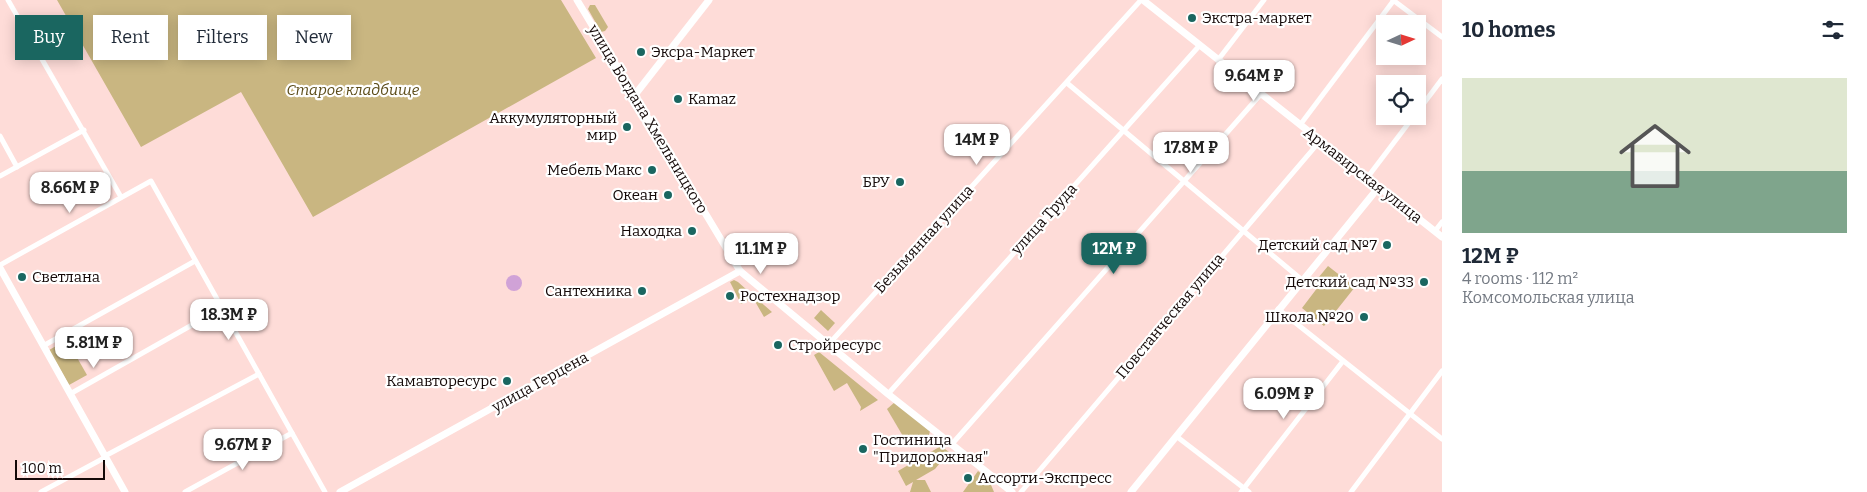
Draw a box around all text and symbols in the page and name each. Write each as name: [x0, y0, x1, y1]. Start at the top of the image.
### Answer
place label: Экстра-маркет: [1202, 9, 1312, 27]
marker: Экстра-маркет: [1186, 12, 1198, 24]
chip: Buy: [15, 15, 83, 60]
chip: Rent: [93, 15, 168, 60]
chip: Filters: [178, 15, 267, 60]
chip: New: [277, 15, 351, 60]
north arrow: [1376, 15, 1426, 65]
map controls: [1376, 15, 1426, 125]
icon: filters: [1819, 16, 1847, 44]
text: 10 homes: [1462, 17, 1556, 43]
street label: улица Богдана Хмельницкого: [584, 20, 712, 217]
place label: Эксра-Маркет: [651, 43, 755, 61]
marker: Эксра-Маркет: [635, 46, 647, 58]
pin: 9.64M ₽: [1208, 59, 1300, 102]
text: 9.64M ₽: [1225, 66, 1283, 85]
button: locate: [1376, 75, 1426, 125]
park label: Старое кладбище: [287, 81, 420, 99]
place label: Kamaz: [688, 90, 736, 108]
marker: Kamaz: [672, 93, 684, 105]
place label: Аккумуляторный мир: [489, 109, 617, 144]
icon: home: [1610, 111, 1700, 201]
marker: Аккумуляторный мир: [621, 121, 633, 133]
street label: Армавирская улица: [1300, 123, 1426, 227]
pin: 14M ₽: [942, 124, 1012, 166]
text: 14M ₽: [955, 130, 999, 149]
pin: 17.8M ₽: [1145, 132, 1237, 174]
text: 17.8M ₽: [1164, 138, 1218, 157]
place label: Мебель Макс: [547, 161, 642, 179]
marker: Мебель Макс: [646, 164, 658, 176]
pin: 8.66M ₽: [24, 172, 116, 214]
place label: БРУ: [863, 173, 891, 191]
marker: БРУ: [894, 176, 906, 188]
text: 8.66M ₽: [41, 178, 99, 197]
street label: улица Труда: [1007, 180, 1081, 259]
street label: Безымянная улица: [871, 181, 977, 297]
place label: Океан: [612, 186, 658, 204]
marker: Океан: [662, 189, 674, 201]
place label: Находка: [620, 222, 682, 240]
marker: Находка: [686, 225, 698, 237]
pin: 11.1M ₽: [715, 232, 807, 275]
pin: 12M ₽: [1079, 232, 1149, 275]
place label: Детский сад №7: [1258, 236, 1377, 254]
text: 11.1M ₽: [735, 239, 787, 258]
text: 12M ₽: [1092, 239, 1136, 258]
marker: Детский сад №7: [1381, 239, 1393, 251]
text: 12M ₽: [1462, 243, 1519, 269]
street label: Повстанческая улица: [1112, 250, 1228, 382]
place label: Светлана: [32, 268, 100, 286]
text: 4 rooms · 112 m²: [1462, 269, 1578, 288]
marker: Светлана: [16, 271, 28, 283]
place label: Детский сад №33: [1286, 273, 1414, 291]
marker: Детский сад №33: [1418, 276, 1430, 288]
place label: Сантехника: [545, 282, 632, 300]
marker: Сантехника: [636, 285, 648, 297]
place label: Ростехнадзор: [740, 287, 840, 305]
text: Комсомольская улица: [1462, 288, 1635, 307]
marker: Ростехнадзор: [724, 290, 736, 302]
pin: 18.3M ₽: [183, 298, 275, 341]
text: 18.3M ₽: [201, 305, 257, 324]
place label: Школа №20: [1265, 308, 1354, 326]
marker: Школа №20: [1358, 311, 1370, 323]
pin: 5.81M ₽: [48, 326, 140, 369]
text: 5.81M ₽: [66, 333, 122, 352]
place label: Стройресурс: [788, 336, 882, 354]
marker: Стройресурс: [772, 339, 784, 351]
street label: улица Герцена: [488, 348, 591, 416]
place label: Камавторесурс: [386, 372, 497, 390]
marker: Камавторесурс: [501, 375, 513, 387]
pin: 6.09M ₽: [1238, 378, 1330, 420]
text: 6.09M ₽: [1254, 384, 1314, 403]
pin: 9.67M ₽: [197, 428, 289, 471]
place label: Гостиница "Придорожная": [873, 431, 989, 466]
text: 9.67M ₽: [214, 435, 272, 454]
marker: Гостиница "Придорожная": [857, 443, 869, 455]
scale bar: [15, 457, 105, 480]
text: 100 m: [22, 460, 62, 477]
place label: Ассорти-Экспресс: [978, 469, 1112, 487]
marker: Ассорти-Экспресс: [962, 472, 974, 484]

